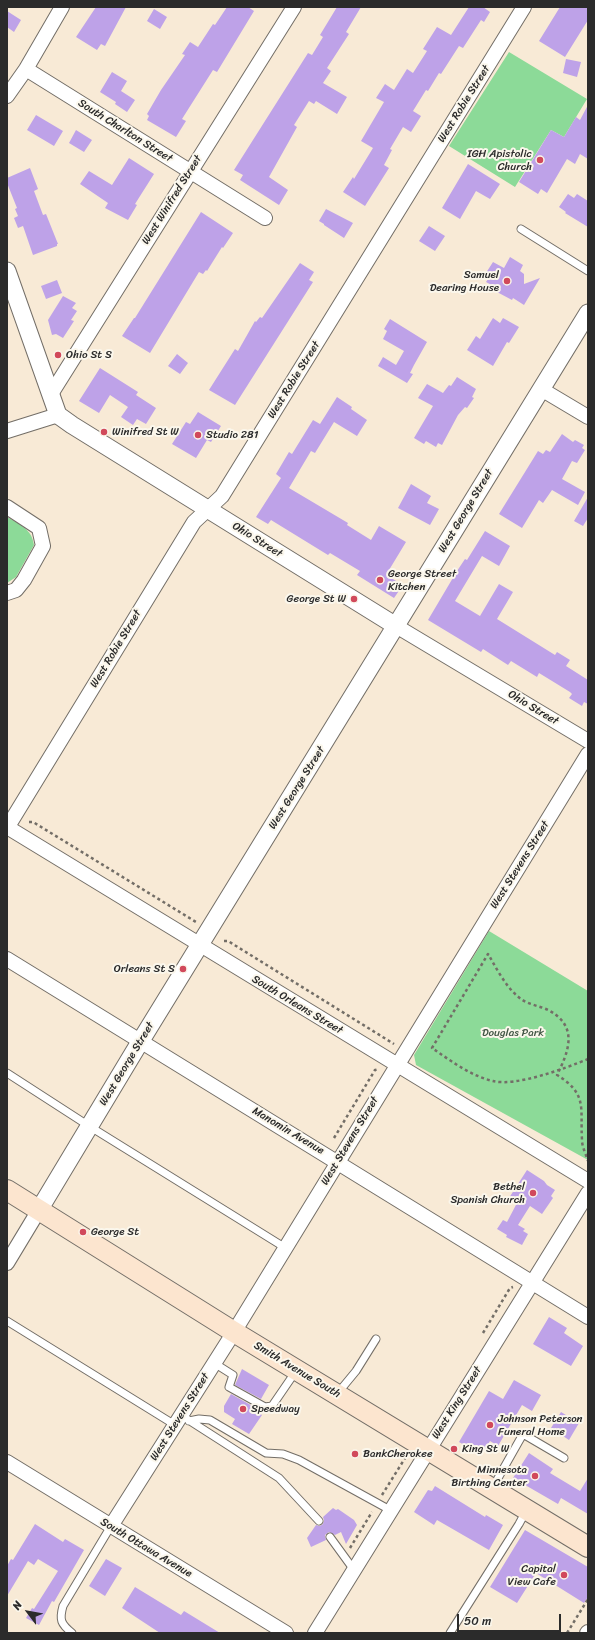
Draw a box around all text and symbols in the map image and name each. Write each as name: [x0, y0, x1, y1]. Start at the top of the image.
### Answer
street label: West Robie Street: [435, 63, 493, 145]
street label: South Charlton Street: [75, 97, 175, 165]
place label: IGH Apistolic Church: [467, 147, 532, 173]
street label: West Winifred Street: [139, 153, 205, 247]
marker: IGH Apistolic Church: [535, 155, 545, 165]
place label: Samuel Dearing House: [430, 268, 499, 294]
marker: Samuel Dearing House: [502, 276, 512, 286]
street label: West Robie Street: [265, 339, 323, 421]
place label: Ohio St S: [66, 348, 112, 362]
marker: Ohio St S: [53, 350, 63, 360]
place label: Winifred St W: [112, 425, 179, 439]
marker: Winifred St W: [99, 427, 109, 437]
place label: Studio 281: [206, 428, 258, 442]
marker: Studio 281: [193, 430, 203, 440]
street label: West George Street: [436, 467, 496, 555]
street label: Ohio Street: [230, 519, 284, 561]
place label: George Street Kitchen: [388, 567, 456, 593]
marker: George Street Kitchen: [375, 575, 385, 585]
place label: George St W: [287, 592, 346, 606]
marker: George St W: [349, 594, 359, 604]
street label: West Robie Street: [88, 608, 144, 690]
street label: Ohio Street: [505, 688, 561, 728]
street label: West George Street: [266, 744, 328, 832]
street label: West Stevens Street: [488, 819, 552, 911]
place label: Orleans St S: [114, 962, 175, 976]
marker: Orleans St S: [178, 964, 188, 974]
street label: South Orleans Street: [249, 973, 345, 1037]
street label: West George Street: [97, 1020, 157, 1108]
park label: Douglas Park: [482, 1026, 544, 1040]
street label: West Stevens Street: [318, 1094, 382, 1188]
street label: Manomin Avenue: [250, 1104, 326, 1158]
place label: Bethel Spanish Church: [450, 1180, 525, 1206]
marker: Bethel Spanish Church: [528, 1188, 538, 1198]
place label: George St: [91, 1225, 139, 1239]
marker: George St: [78, 1227, 88, 1237]
street label: Smith Avenue South: [251, 1339, 343, 1401]
street label: West King Street: [429, 1364, 485, 1442]
street label: West Stevens Street: [148, 1371, 212, 1463]
place label: Speedway: [251, 1402, 300, 1416]
marker: Speedway: [238, 1404, 248, 1414]
place label: Johnson Peterson Funeral Home: [498, 1412, 583, 1438]
marker: Johnson Peterson Funeral Home: [485, 1420, 495, 1430]
place label: King St W: [462, 1442, 509, 1456]
marker: King St W: [449, 1444, 459, 1454]
place label: BankCherokee: [363, 1447, 433, 1461]
marker: BankCherokee: [350, 1449, 360, 1459]
place label: Minnesota Birthing Center: [451, 1463, 527, 1489]
marker: Minnesota Birthing Center: [530, 1471, 540, 1481]
street label: South Ottawa Avenue: [98, 1515, 194, 1581]
place label: Capital View Cafe: [507, 1562, 556, 1588]
marker: Capital View Cafe: [559, 1570, 569, 1580]
north arrow: [8, 1592, 48, 1632]
text: N: [7, 1597, 27, 1614]
scale bar: [459, 1606, 563, 1632]
text: 50 m: [464, 1610, 491, 1632]

